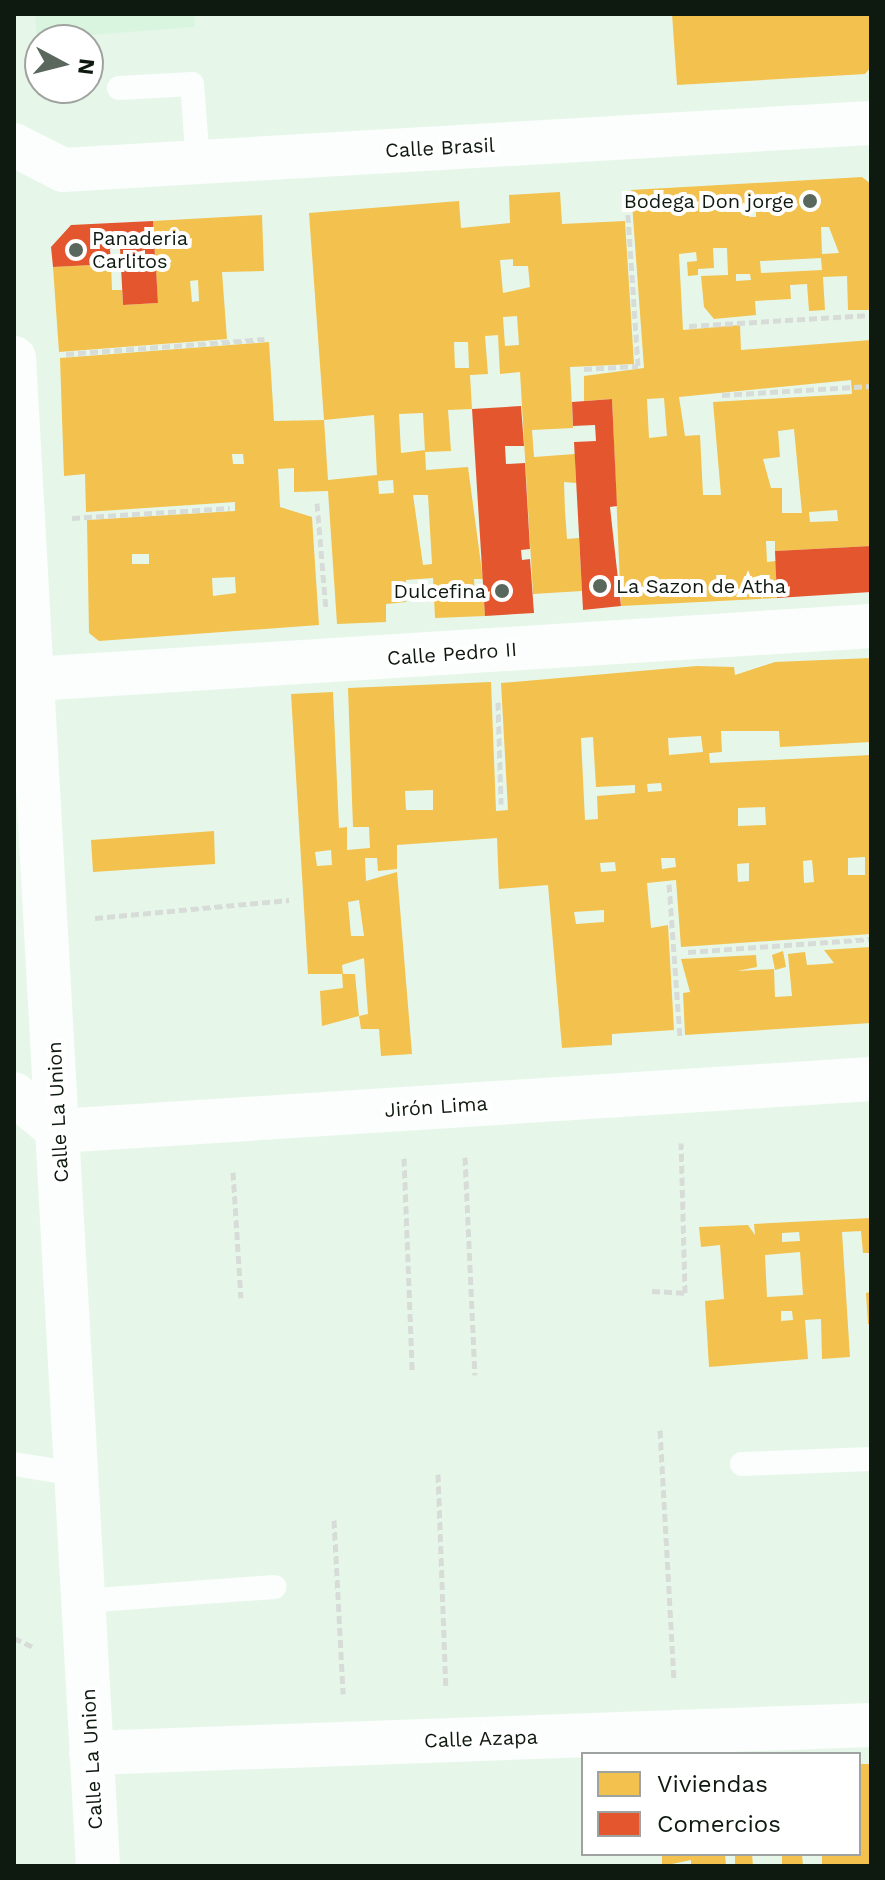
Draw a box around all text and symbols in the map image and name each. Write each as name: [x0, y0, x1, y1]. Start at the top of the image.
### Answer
north arrow: [24, 24, 104, 104]
text: N: [73, 57, 100, 76]
street label: Calle Brasil: [385, 133, 495, 163]
place label: Bodega Don jorge: [623, 189, 794, 213]
marker: Bodega Don jorge: [801, 192, 819, 210]
place label: Panaderia Carlitos: [92, 226, 188, 273]
marker: Panaderia Carlitos: [67, 241, 85, 259]
place label: La Sazon de Atha: [616, 574, 787, 598]
marker: La Sazon de Atha: [591, 577, 609, 595]
place label: Dulcefina: [394, 579, 486, 603]
marker: Dulcefina: [493, 582, 511, 600]
street label: Calle Pedro II: [386, 637, 518, 671]
street label: Calle La Union: [42, 1041, 74, 1183]
street label: Jirón Lima: [384, 1091, 488, 1123]
street label: Calle La Union: [76, 1688, 108, 1830]
street label: Calle Azapa: [423, 1725, 539, 1753]
legend: [581, 1752, 861, 1856]
text: Viviendas: [657, 1770, 768, 1798]
text: Comercios: [657, 1810, 781, 1838]

